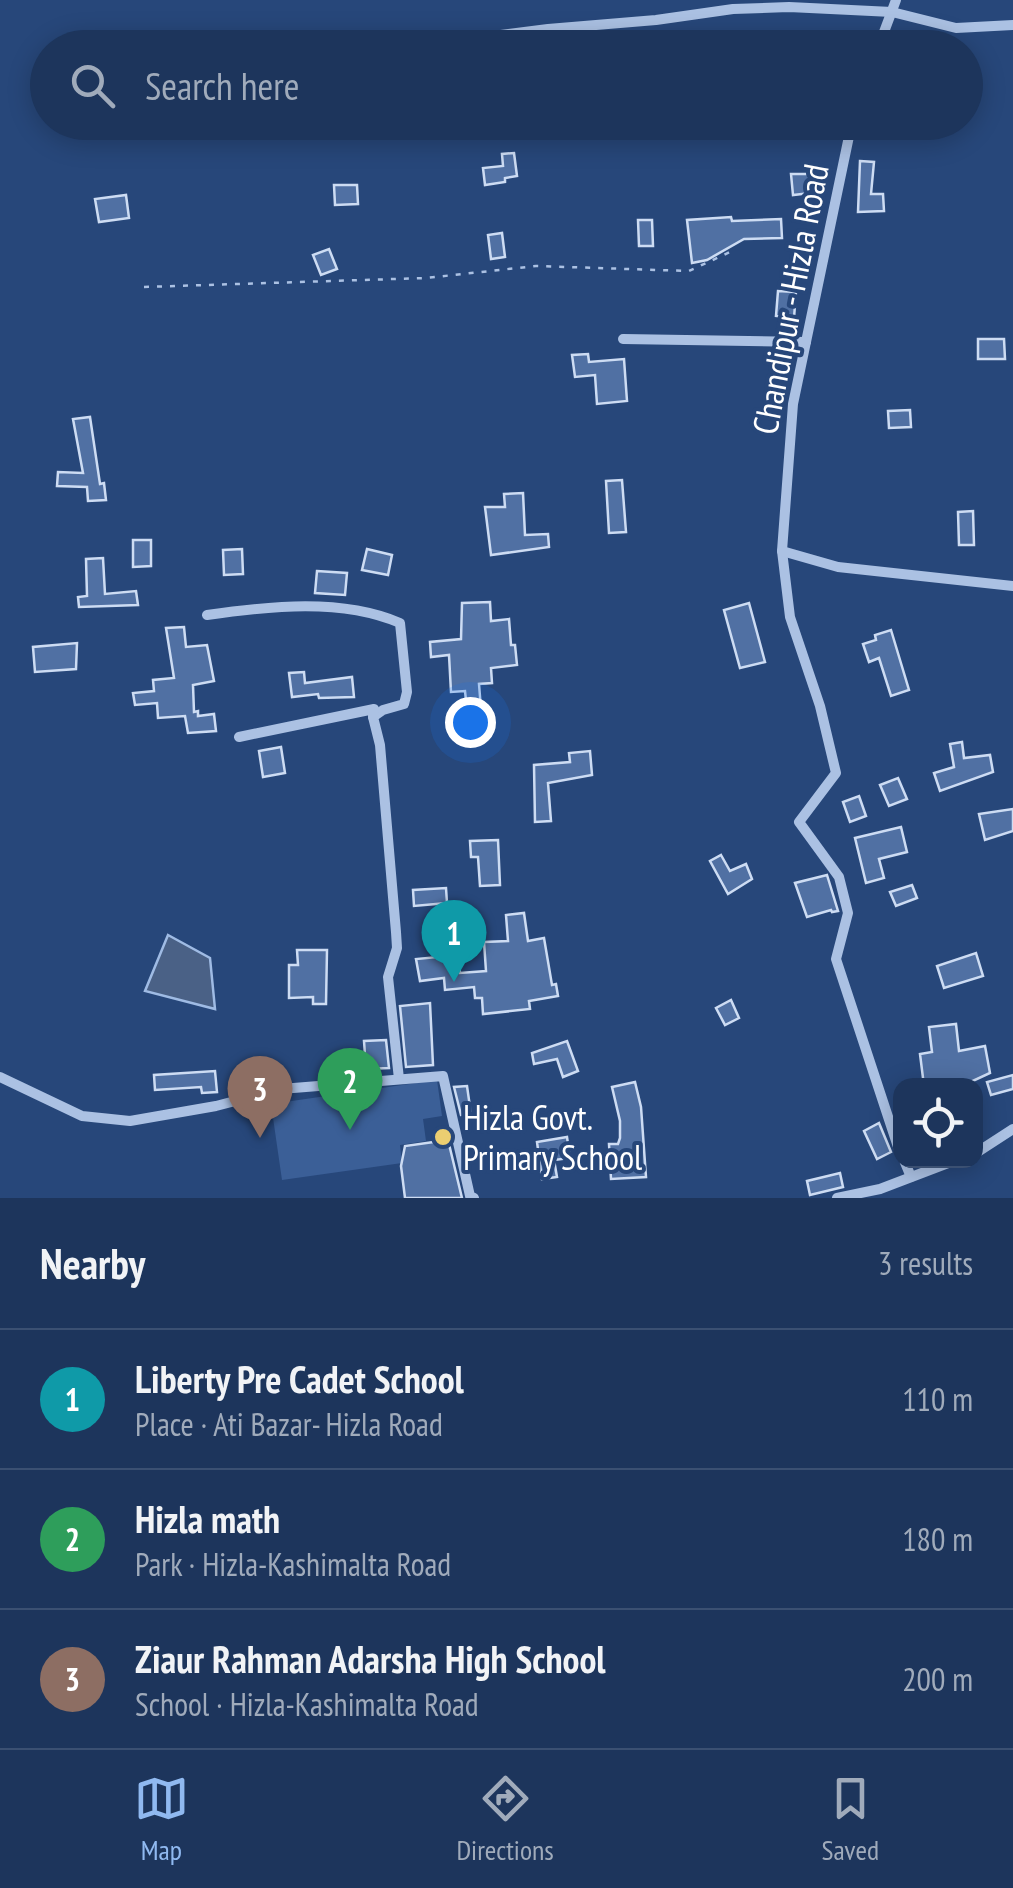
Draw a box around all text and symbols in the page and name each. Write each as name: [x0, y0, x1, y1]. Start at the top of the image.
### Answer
search box: [30, 30, 983, 140]
icon: search: [65, 58, 120, 113]
text: Search here: [145, 61, 299, 110]
street label: Chandipur - Hizla Road: [741, 160, 839, 438]
your location: [445, 697, 496, 748]
pin: 1: [422, 900, 486, 982]
pin: 2: [318, 1048, 382, 1130]
pin: 3: [228, 1056, 292, 1138]
map controls: [893, 1078, 983, 1168]
button: locate: [893, 1078, 983, 1168]
place label: Hizla Govt. Primary School: [463, 1094, 642, 1180]
marker: Hizla Govt. Primary School: [432, 1126, 454, 1148]
text: Nearby: [40, 1236, 145, 1291]
text: 3 results: [878, 1242, 973, 1284]
text: Liberty Pre Cadet School: [135, 1354, 464, 1403]
text: 1: [65, 1378, 80, 1420]
text: 110 m: [902, 1378, 973, 1420]
text: Place · Ati Bazar- Hizla Road: [135, 1403, 443, 1445]
text: Hizla math: [135, 1494, 280, 1543]
text: 2: [65, 1518, 80, 1560]
text: 180 m: [902, 1518, 973, 1560]
text: Park · Hizla-Kashimalta Road: [135, 1543, 451, 1585]
text: Ziaur Rahman Adarsha High School: [135, 1634, 606, 1683]
text: 3: [65, 1658, 80, 1700]
text: 200 m: [902, 1658, 973, 1700]
text: School · Hizla-Kashimalta Road: [135, 1683, 479, 1725]
tab: Map: [134, 1771, 189, 1868]
tab: Directions: [456, 1771, 554, 1868]
tab: Saved: [821, 1771, 879, 1868]

